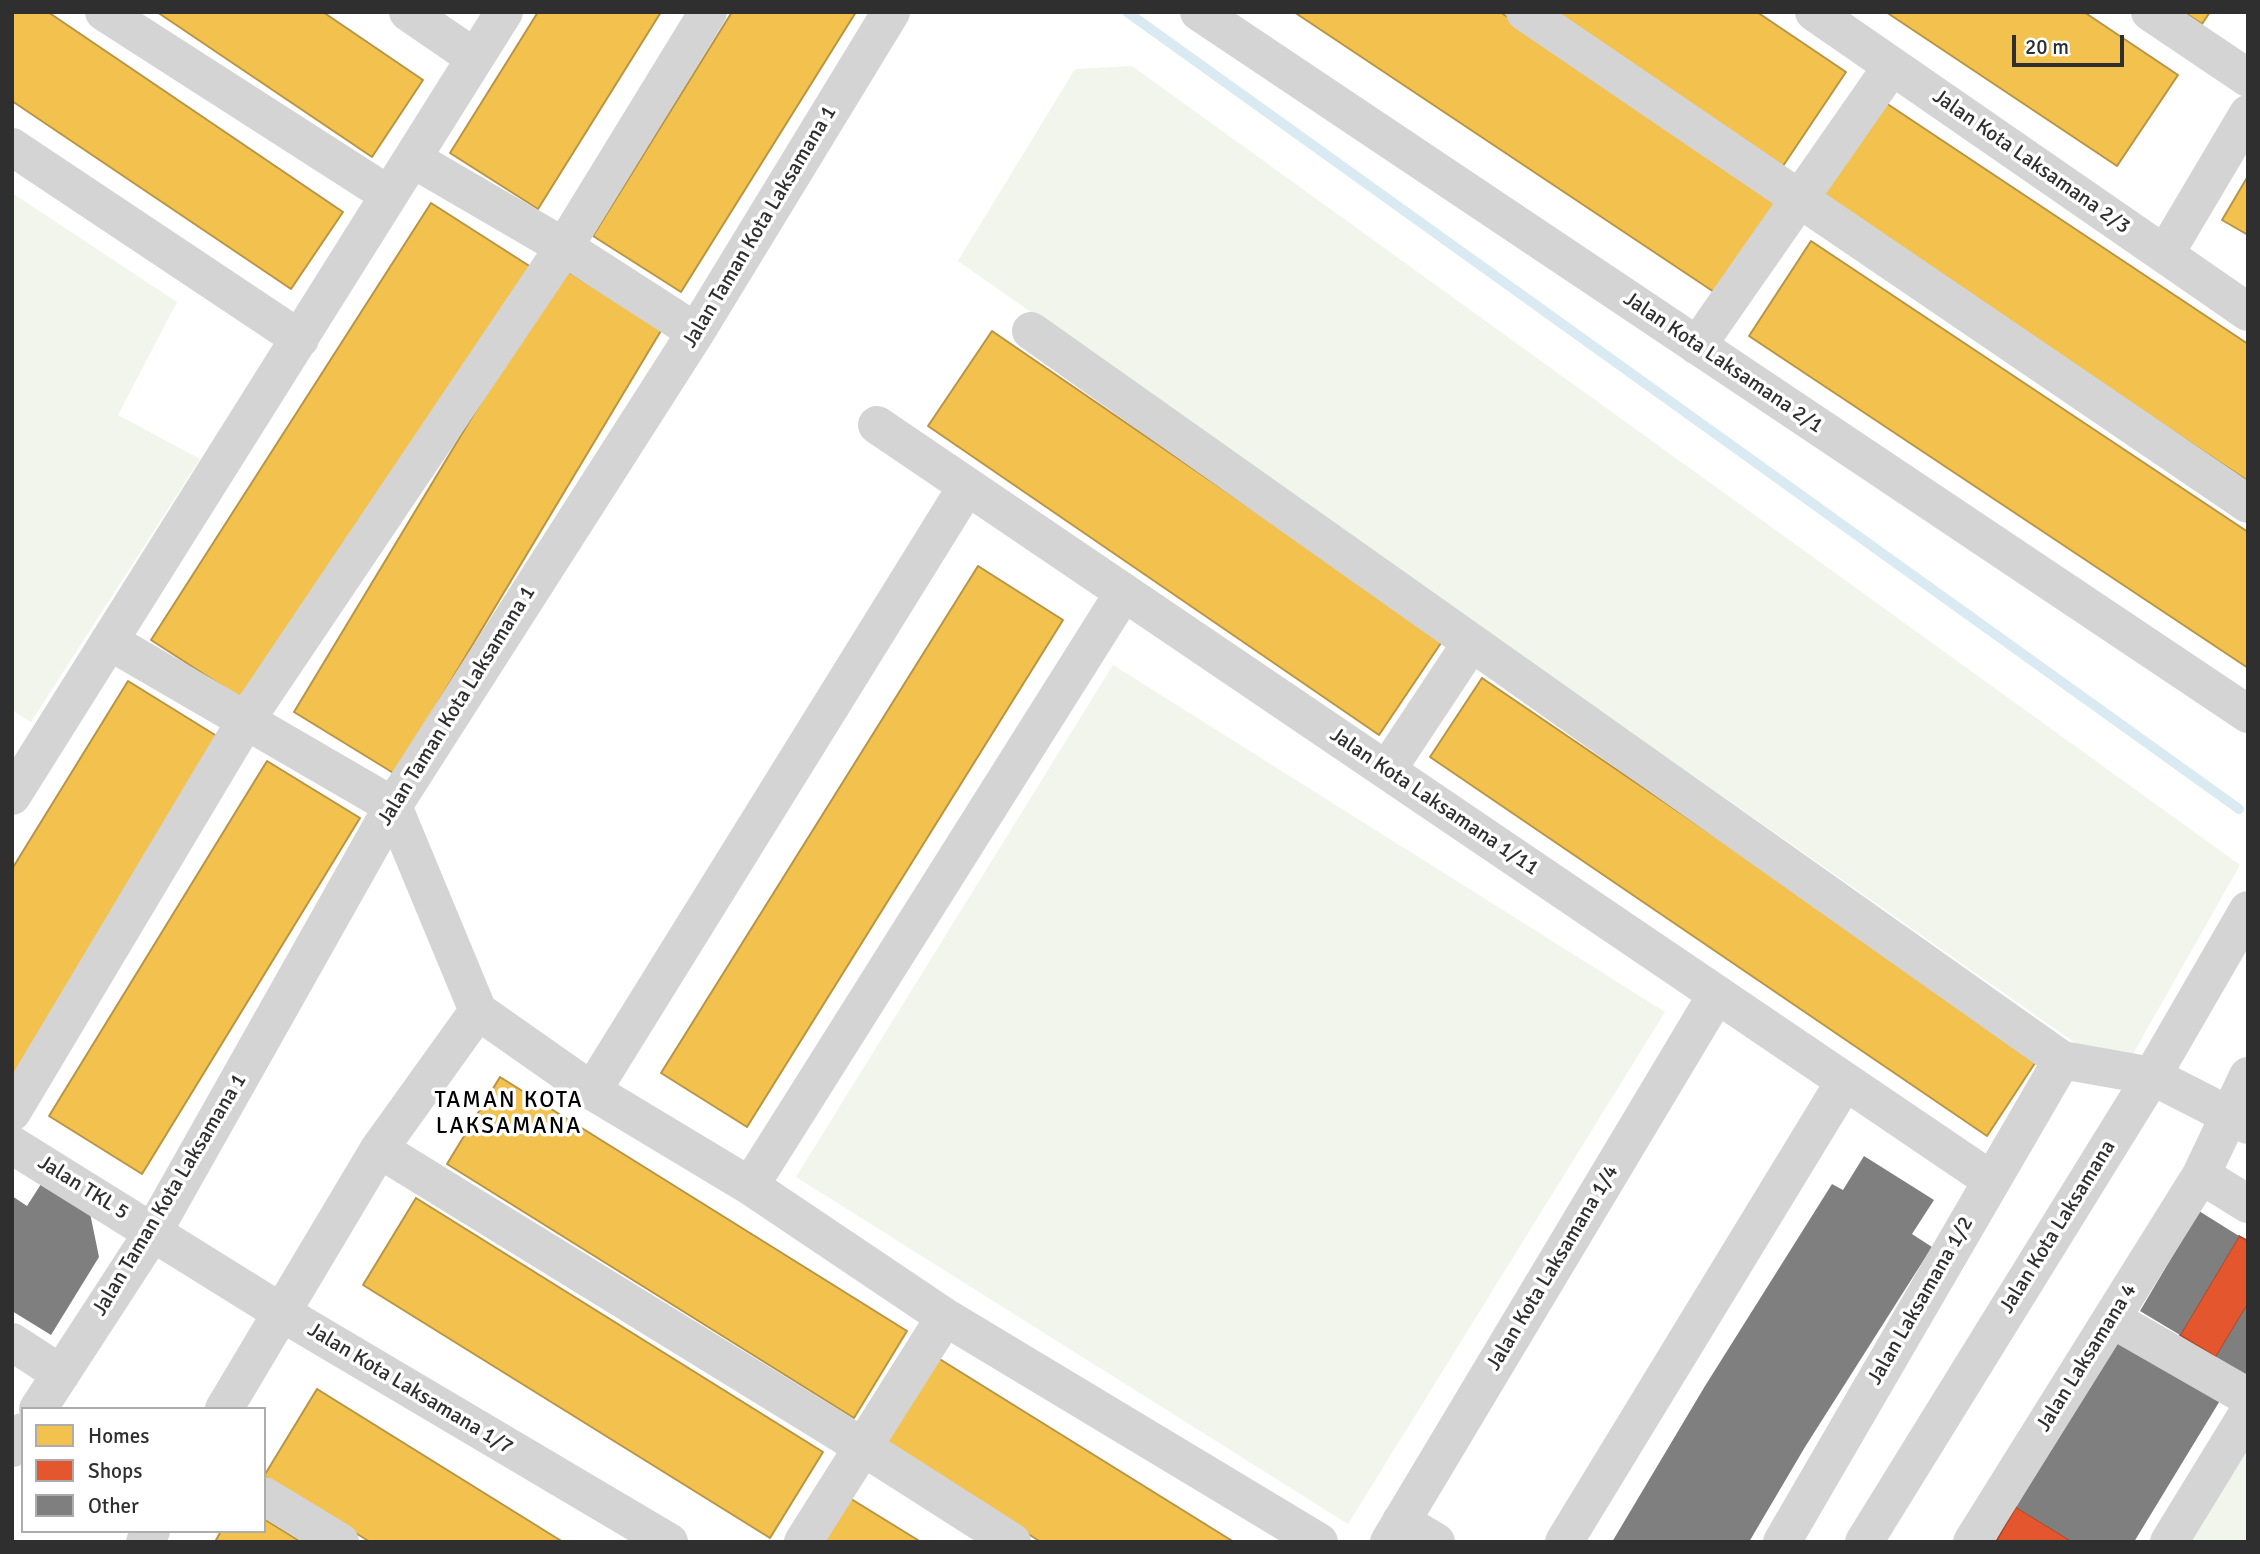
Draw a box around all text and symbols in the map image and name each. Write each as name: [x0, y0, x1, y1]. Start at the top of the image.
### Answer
scale bar: [2015, 21, 2127, 65]
text: 20 m: [2025, 34, 2069, 60]
street label: Jalan Kota Laksamana 2/3: [1927, 84, 2135, 240]
street label: Jalan Taman Kota Laksamana 1: [678, 101, 842, 353]
street label: Jalan Kota Laksamana 2/1: [1618, 287, 1828, 439]
street label: Jalan Taman Kota Laksamana 1: [373, 581, 541, 831]
street label: Jalan Kota Laksamana 1/11: [1325, 723, 1543, 881]
street label: Jalan Taman Kota Laksamana 1: [88, 1069, 252, 1321]
district label: TAMAN KOTA LAKSAMANA: [436, 1087, 582, 1141]
street label: Jalan Kota Laksamana: [1995, 1136, 2121, 1318]
street label: Jalan TKL 5: [33, 1150, 133, 1226]
street label: Jalan Kota Laksamana 1/4: [1482, 1161, 1624, 1375]
street label: Jalan Laksamana 1/2: [1863, 1212, 1979, 1390]
street label: Jalan Laksamana 4: [2031, 1279, 2143, 1437]
street label: Jalan Kota Laksamana 1/7: [303, 1318, 517, 1460]
legend: [21, 1407, 266, 1533]
text: Homes: [88, 1423, 150, 1449]
text: Shops: [88, 1458, 142, 1484]
text: Other: [88, 1493, 139, 1519]

